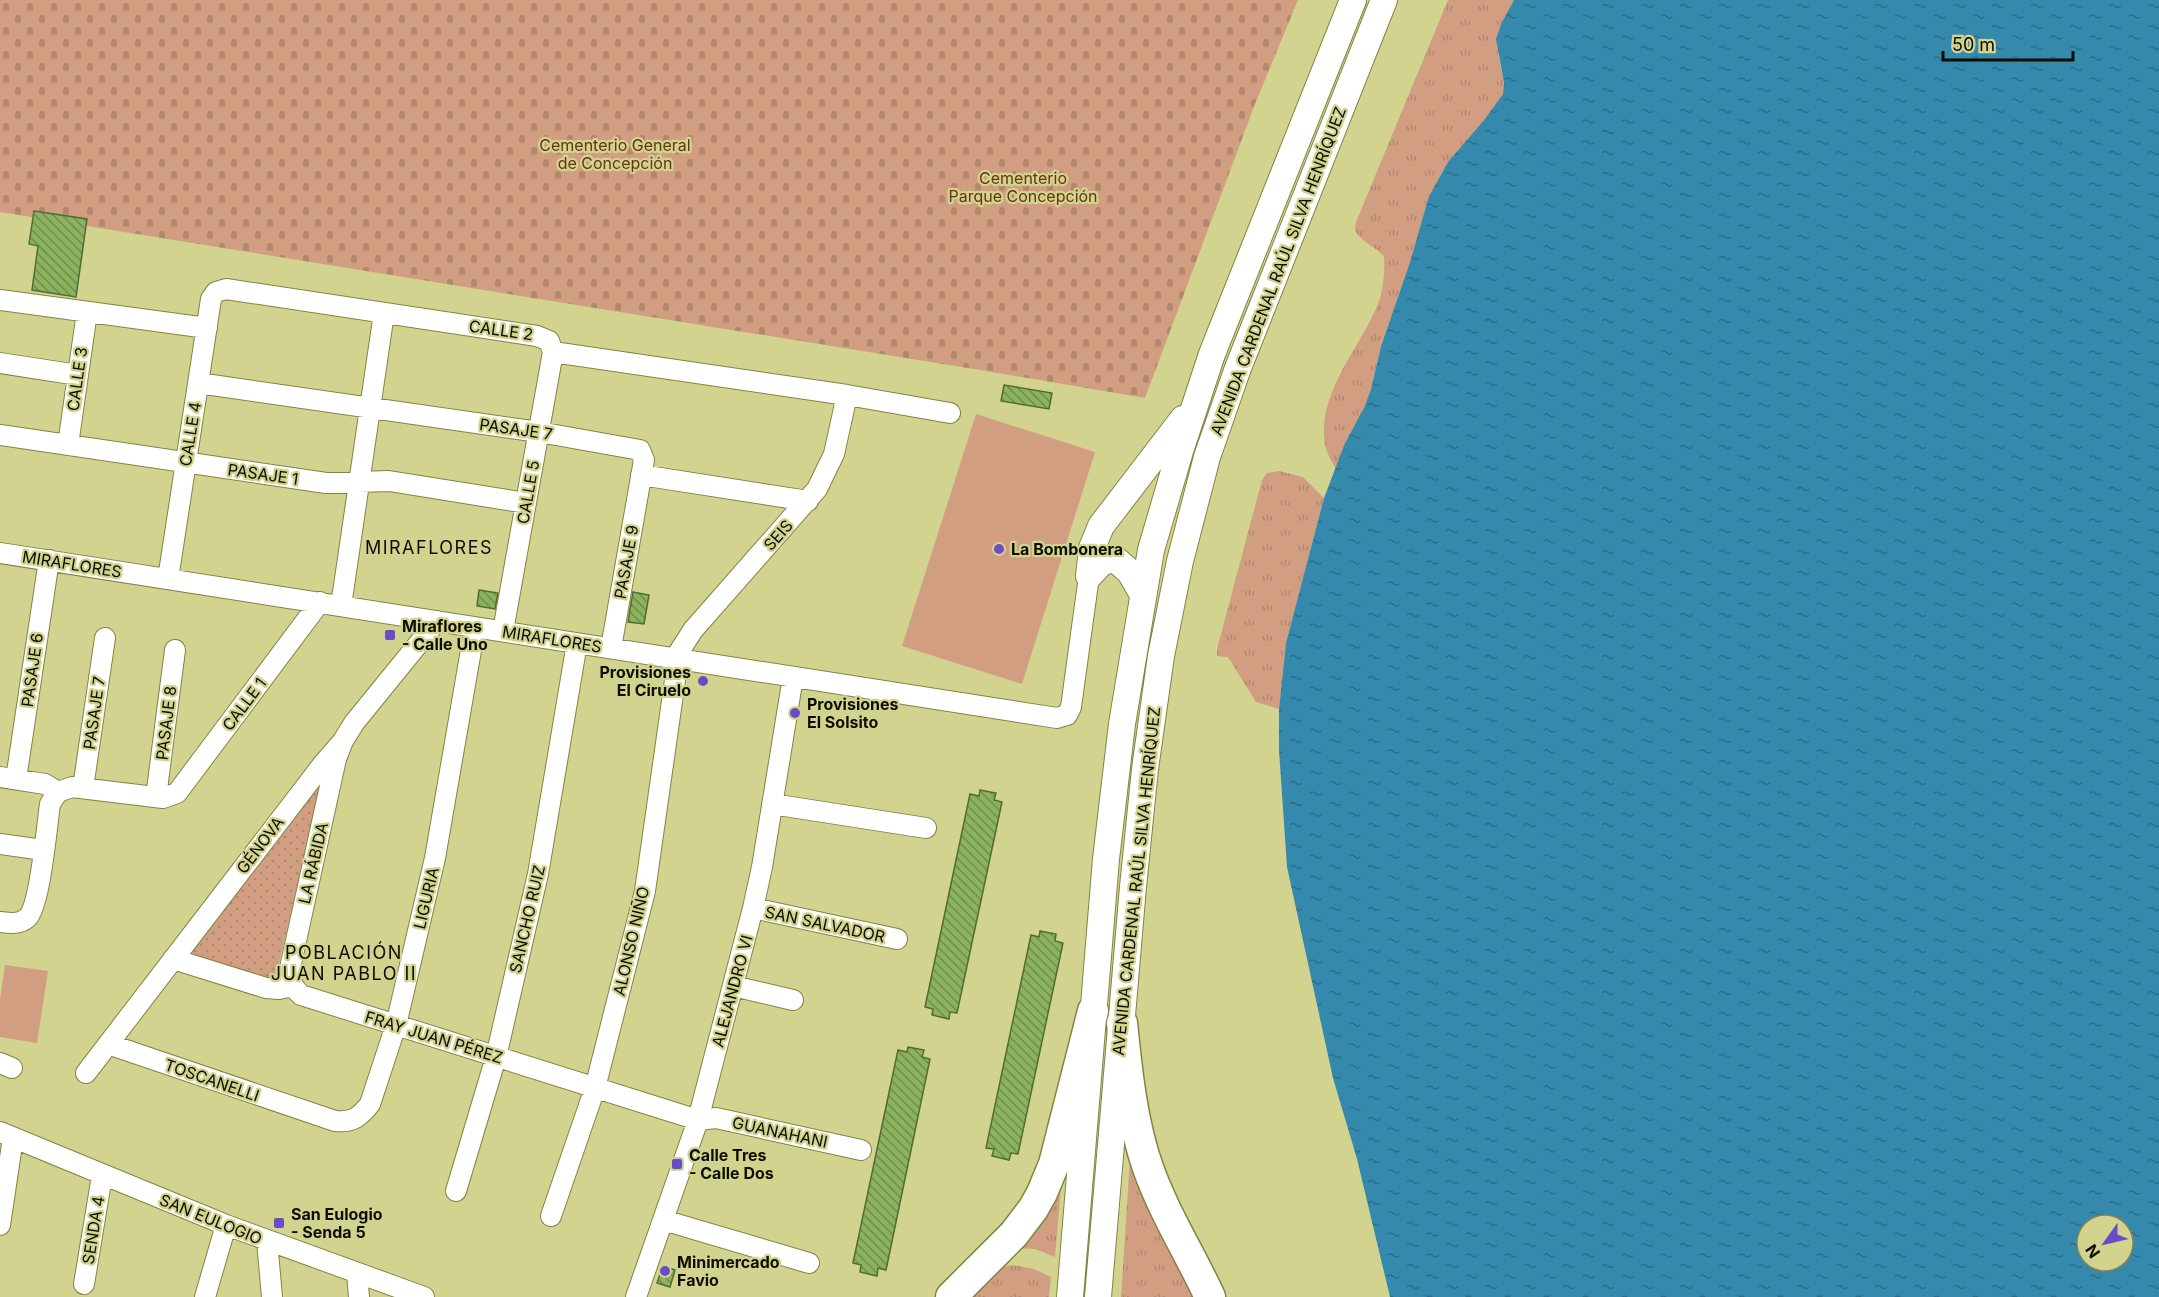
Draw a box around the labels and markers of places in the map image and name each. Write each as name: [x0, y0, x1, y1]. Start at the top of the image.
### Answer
place label: La Bombonera: [1011, 539, 1123, 559]
marker: La Bombonera: [992, 542, 1006, 556]
place label: Miraflores - Calle Uno: [402, 616, 488, 654]
marker: Miraflores - Calle Uno: [383, 628, 397, 642]
place label: Provisiones El Ciruelo: [599, 662, 691, 700]
marker: Provisiones El Ciruelo: [696, 674, 710, 688]
place label: Provisiones El Solsito: [807, 694, 899, 732]
marker: Provisiones El Solsito: [788, 706, 802, 720]
place label: Calle Tres - Calle Dos: [689, 1145, 774, 1183]
marker: Calle Tres - Calle Dos: [670, 1157, 684, 1171]
place label: San Eulogio - Senda 5: [291, 1204, 383, 1242]
marker: San Eulogio - Senda 5: [272, 1216, 286, 1230]
place label: Minimercado Favio: [677, 1252, 780, 1290]
marker: Minimercado Favio: [658, 1264, 672, 1278]

